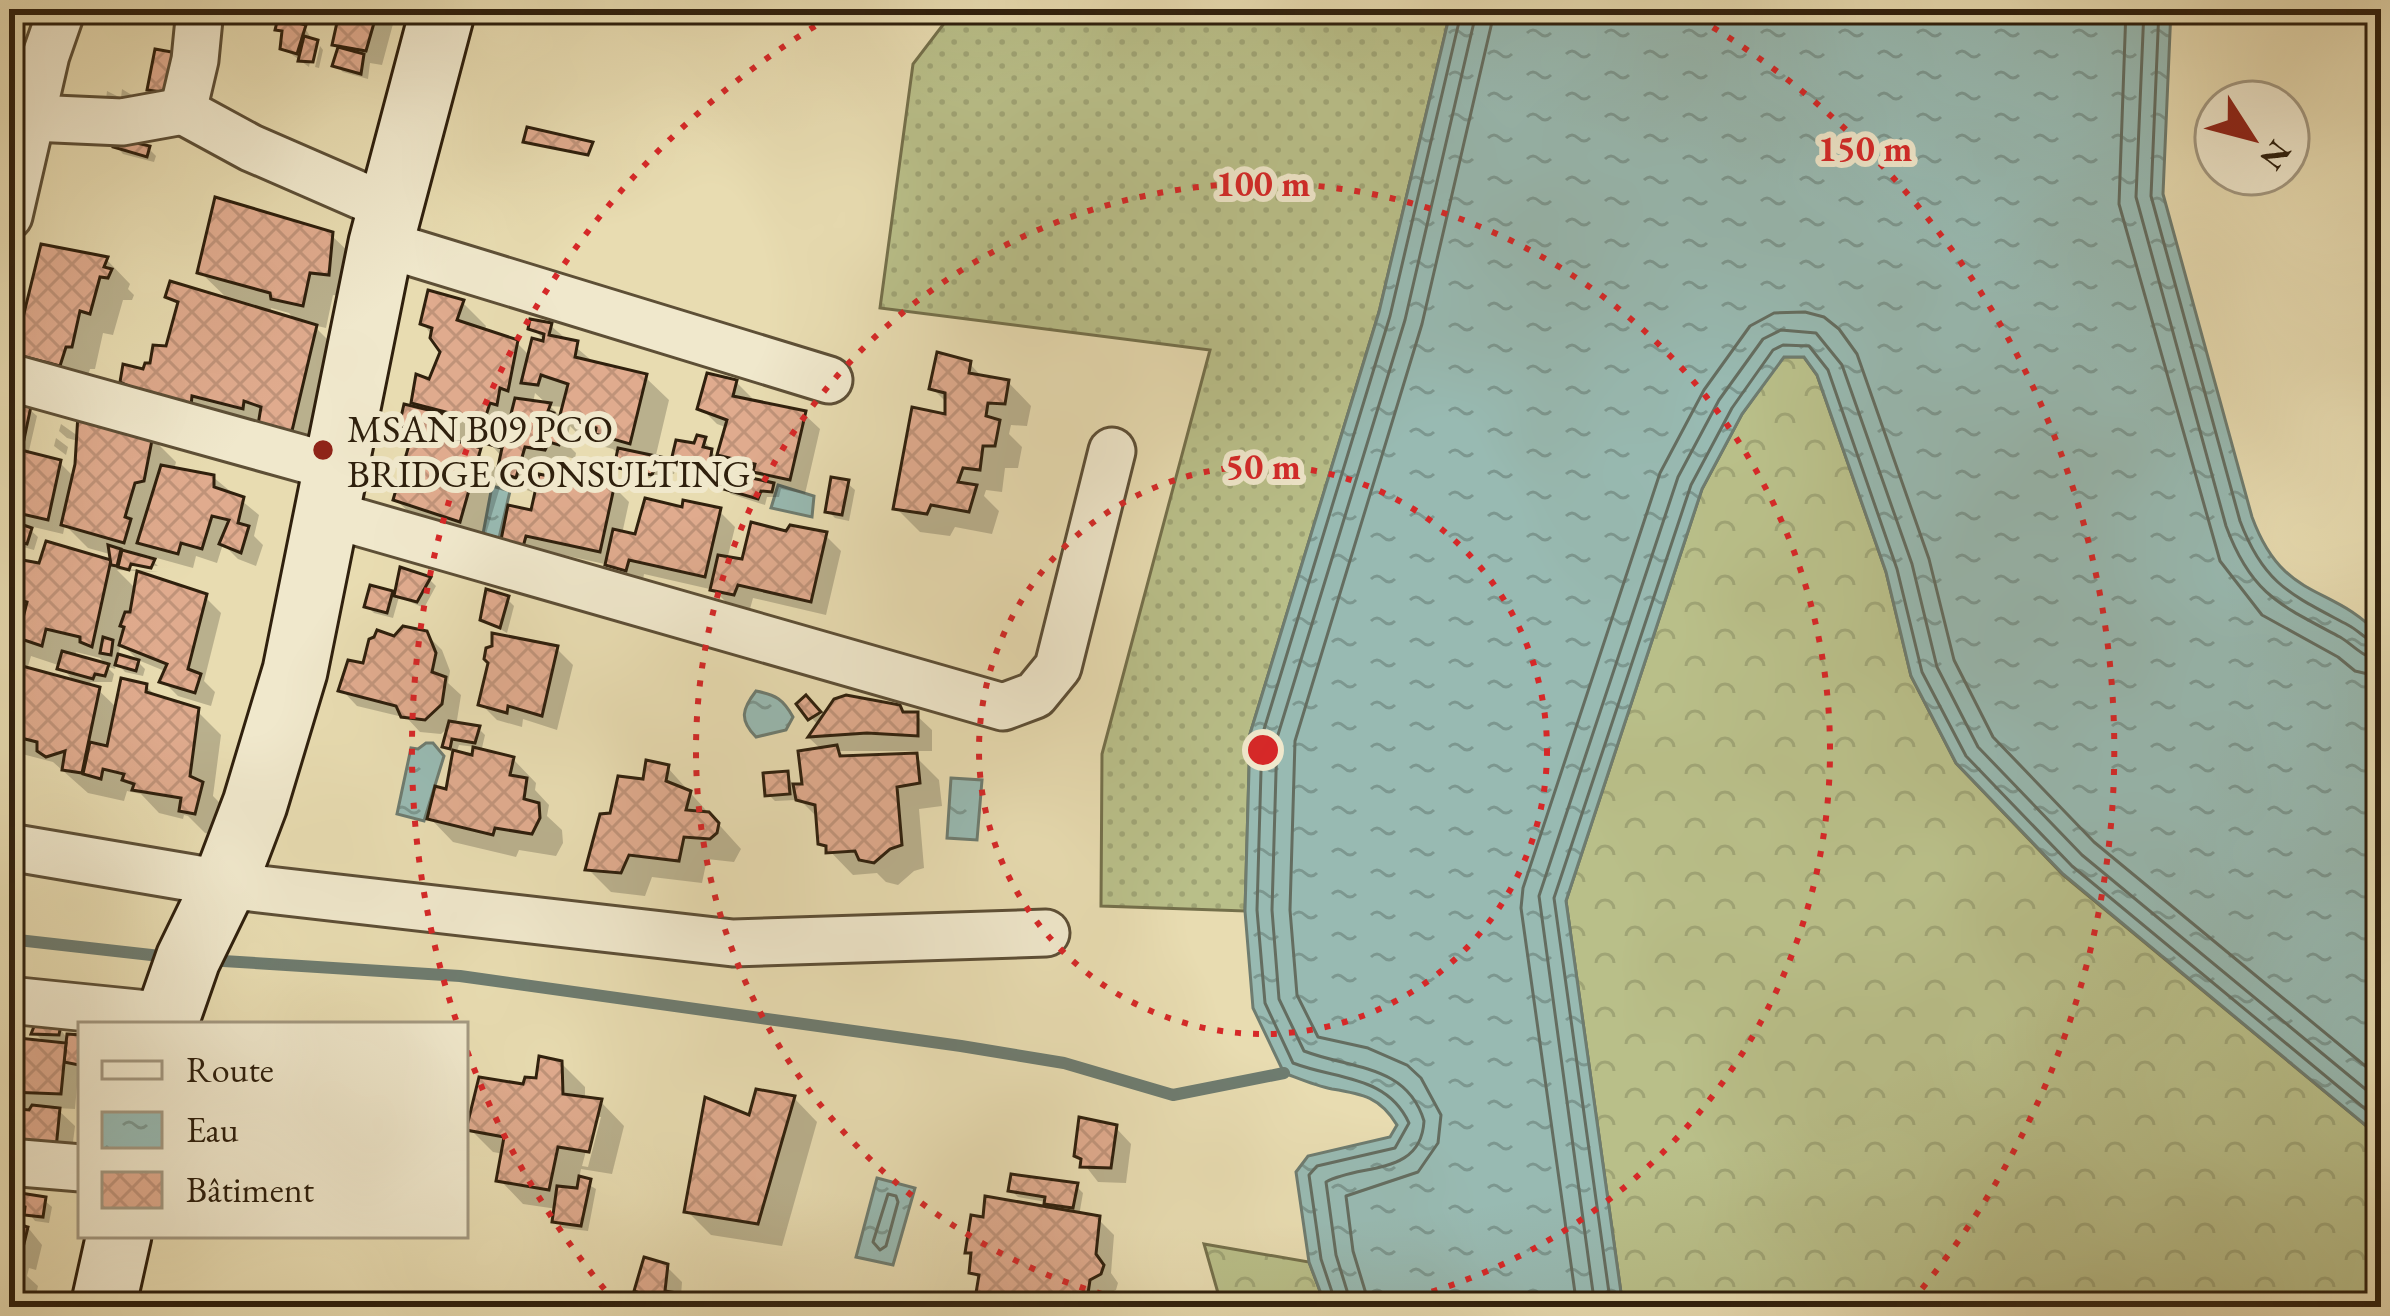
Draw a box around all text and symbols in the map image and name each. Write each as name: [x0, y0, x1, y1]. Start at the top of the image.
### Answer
north arrow: [2192, 78, 2312, 198]
text: 150 m: [1818, 125, 1912, 172]
text: N: [2250, 132, 2301, 179]
text: 100 m: [1216, 160, 1310, 207]
place label: MSAN B09 PCO BRIDGE CONSULTING: [347, 403, 751, 499]
marker: MSAN B09 PCO BRIDGE CONSULTING: [310, 437, 336, 463]
text: 50 m: [1225, 443, 1301, 490]
centre of rings: [1242, 729, 1284, 771]
legend: [78, 1022, 468, 1238]
text: Route: [186, 1046, 274, 1093]
text: Eau: [186, 1106, 239, 1153]
text: Bâtiment: [186, 1166, 315, 1213]

